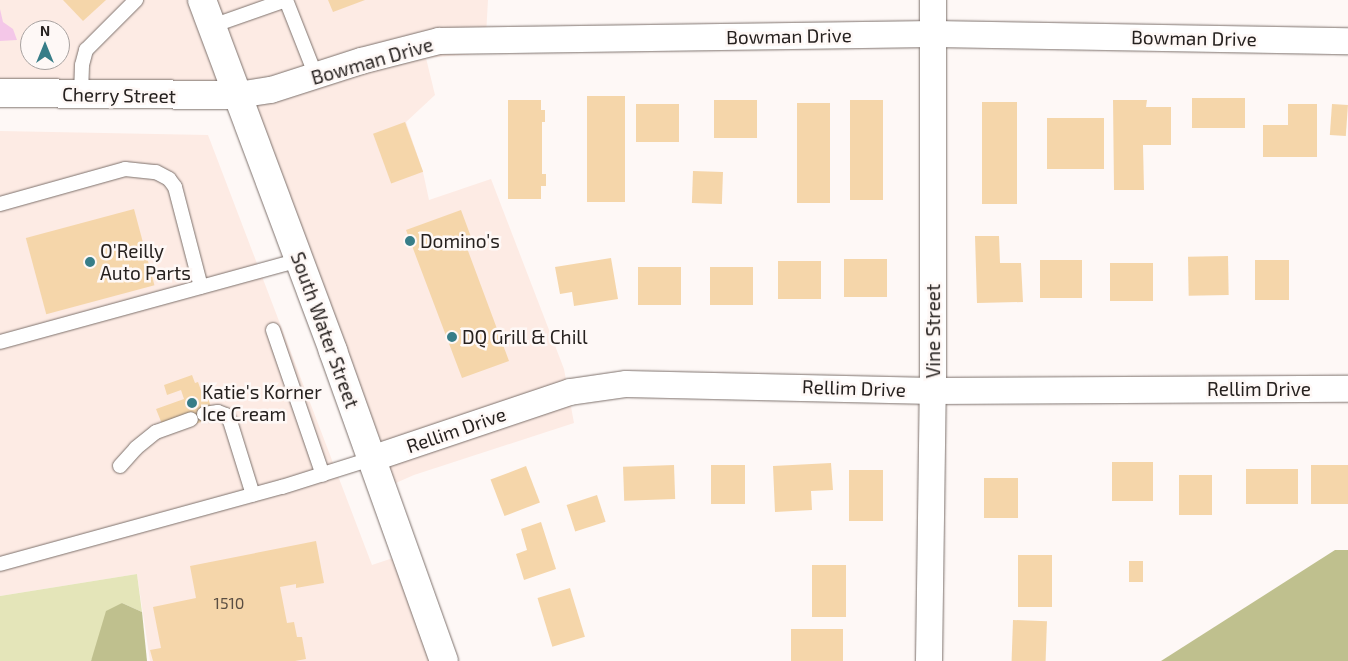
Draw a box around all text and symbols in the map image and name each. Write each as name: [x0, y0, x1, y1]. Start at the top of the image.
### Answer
north arrow: [20, 20, 70, 70]
text: N: [40, 22, 50, 39]
street label: Bowman Drive: [726, 24, 852, 48]
street label: Bowman Drive: [1131, 26, 1257, 50]
street label: Bowman Drive: [308, 33, 436, 89]
street label: Cherry Street: [62, 83, 176, 107]
place label: Domino's: [420, 230, 500, 252]
marker: Domino's: [404, 235, 416, 247]
place label: O'Reilly Auto Parts: [100, 240, 191, 284]
street label: South Water Street: [286, 249, 364, 411]
marker: O'Reilly Auto Parts: [84, 256, 96, 268]
street label: Vine Street: [922, 284, 944, 378]
place label: DQ Grill & Chill: [462, 326, 588, 348]
marker: DQ Grill & Chill: [446, 331, 458, 343]
street label: Rellim Drive: [802, 375, 906, 401]
street label: Rellim Drive: [1207, 378, 1311, 400]
place label: Katie's Korner Ice Cream: [202, 381, 322, 425]
marker: Katie's Korner Ice Cream: [186, 397, 198, 409]
street label: Rellim Drive: [403, 402, 509, 458]
house number: 1510: [214, 593, 244, 613]

